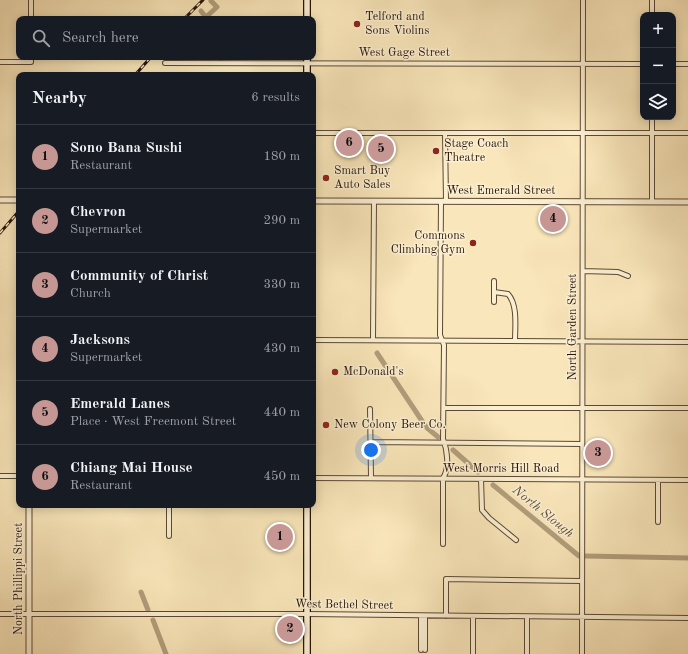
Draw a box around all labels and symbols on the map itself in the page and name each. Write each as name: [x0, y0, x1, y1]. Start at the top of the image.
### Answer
place label: Telford and Sons Violins: [365, 11, 430, 37]
marker: Telford and Sons Violins: [352, 19, 362, 29]
street label: West Gage Street: [358, 47, 450, 59]
pin: 6: [336, 128, 362, 158]
pin: 5: [368, 134, 394, 164]
place label: Stage Coach Theatre: [444, 138, 509, 164]
marker: Stage Coach Theatre: [431, 146, 441, 156]
place label: Smart Buy Auto Sales: [334, 165, 391, 191]
marker: Smart Buy Auto Sales: [321, 173, 331, 183]
street label: West Emerald Street: [447, 185, 555, 197]
pin: 4: [540, 204, 566, 234]
place label: Commons Climbing Gym: [391, 230, 465, 256]
marker: Commons Climbing Gym: [468, 238, 478, 248]
street label: North Garden Street: [567, 273, 579, 381]
place label: McDonald's: [343, 366, 404, 378]
marker: McDonald's: [330, 367, 340, 377]
place label: New Colony Beer Co.: [334, 419, 446, 431]
marker: New Colony Beer Co.: [321, 420, 331, 430]
pin: 3: [585, 438, 611, 468]
your location: [361, 440, 381, 460]
street label: West Morris Hill Road: [443, 463, 559, 475]
water label: North Slough: [509, 483, 576, 541]
pin: 1: [267, 522, 293, 552]
street label: North Phillippi Street: [13, 523, 25, 635]
street label: West Bethel Street: [295, 598, 393, 612]
pin: 2: [277, 614, 303, 644]

